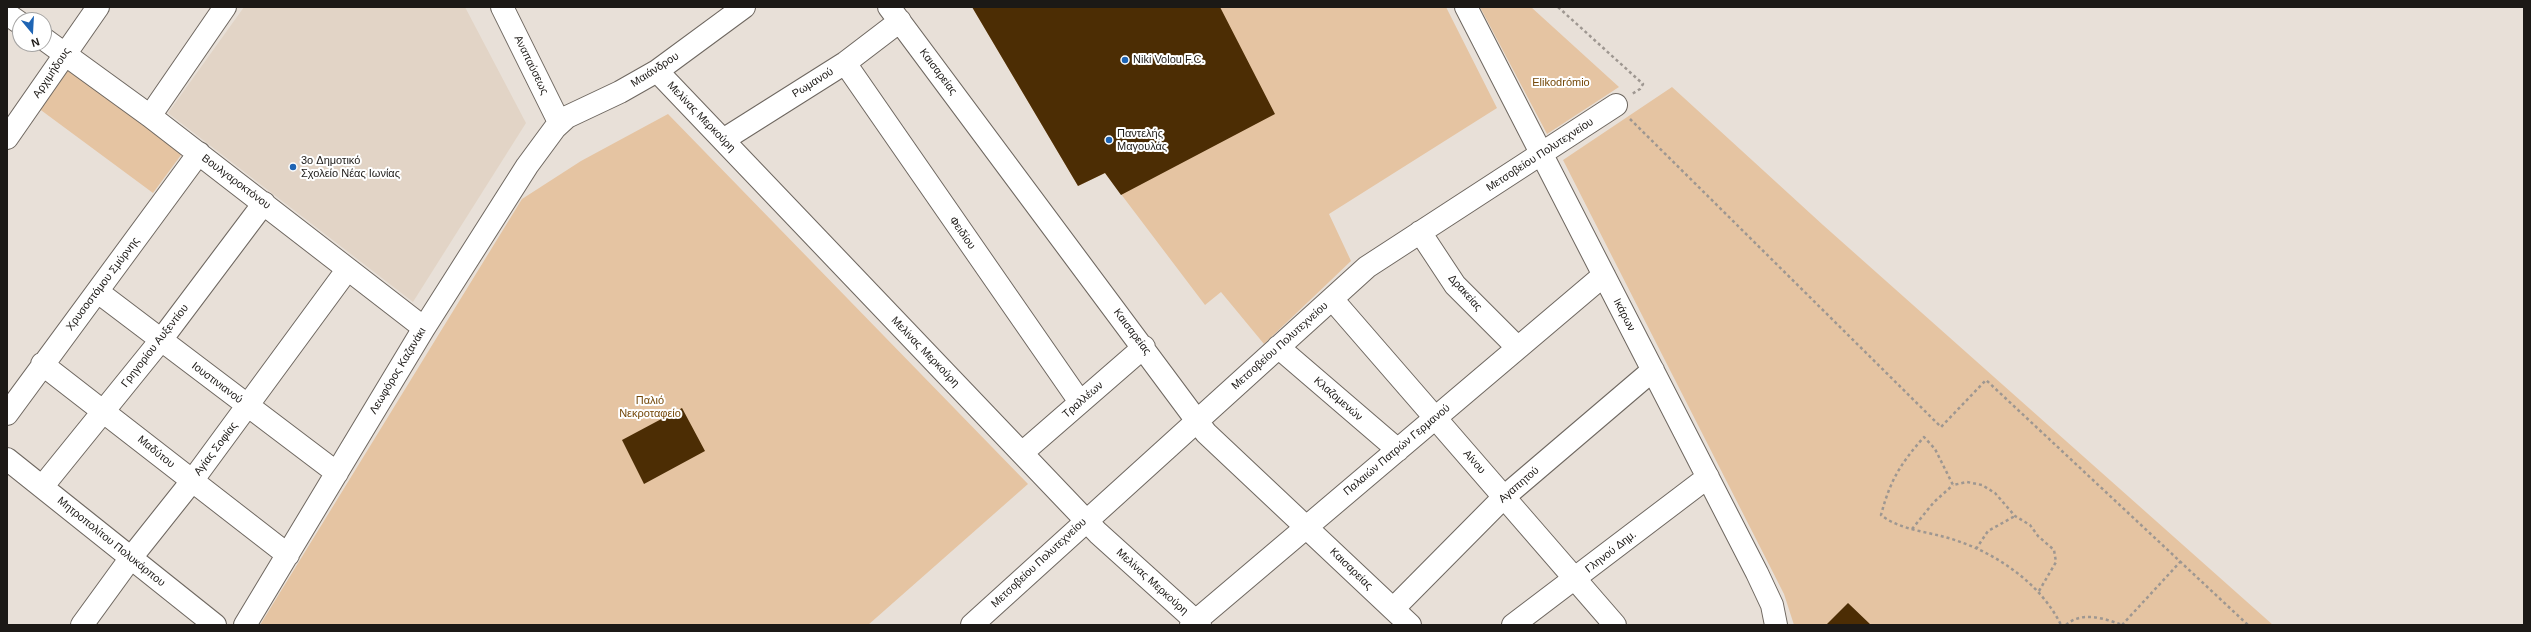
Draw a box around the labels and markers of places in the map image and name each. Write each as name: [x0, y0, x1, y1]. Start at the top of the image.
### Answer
place label: Niki Volou F.C.: [1133, 53, 1205, 67]
marker: Niki Volou F.C.: [1120, 55, 1130, 65]
place label: Παντελής Μαγουλάς: [1117, 127, 1167, 153]
marker: Παντελής Μαγουλάς: [1104, 135, 1114, 145]
place label: 3ο Δημοτικό Σχολείο Νέας Ιωνίας: [301, 154, 400, 180]
marker: 3ο Δημοτικό Σχολείο Νέας Ιωνίας: [288, 162, 298, 172]

